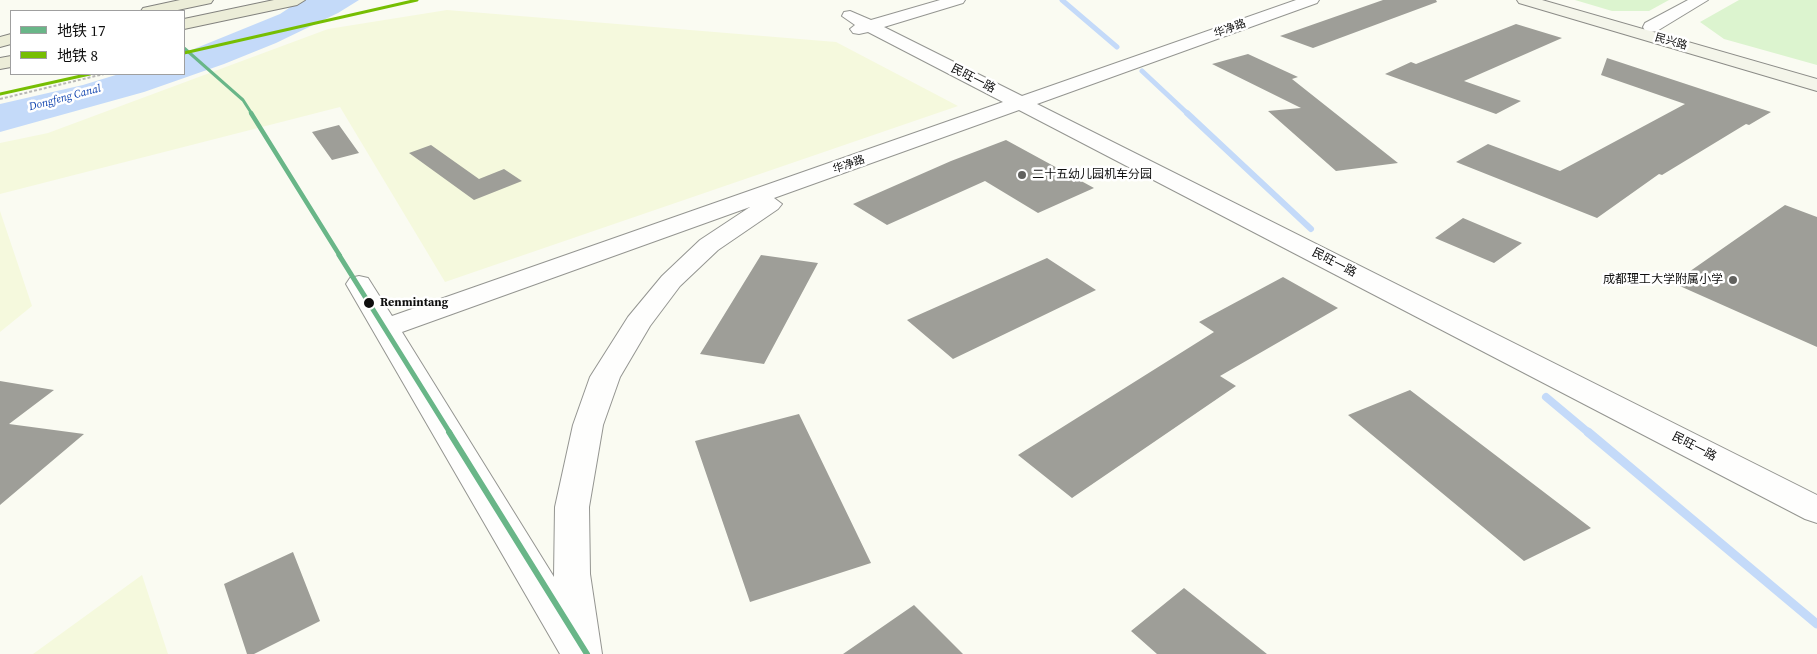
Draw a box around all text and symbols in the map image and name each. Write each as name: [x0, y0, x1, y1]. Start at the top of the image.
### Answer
legend: [10, 10, 185, 75]
street label: 华净路: [1212, 17, 1248, 41]
text: 地铁 17: [57, 20, 106, 41]
street label: 民兴路: [1653, 31, 1689, 53]
text: 地铁 8: [57, 45, 98, 66]
street label: 民旺一路: [948, 62, 998, 96]
water label: Dongfeng Canal: [28, 82, 102, 114]
street label: 华净路: [831, 153, 867, 177]
place label: 二十五幼儿园机车分园: [1032, 168, 1152, 182]
marker: 二十五幼儿园机车分园: [1016, 169, 1028, 181]
street label: 民旺一路: [1309, 246, 1359, 280]
place label: 成都理工大学附属小学: [1603, 273, 1723, 287]
marker: 成都理工大学附属小学: [1727, 274, 1739, 286]
marker: Renmintang: [362, 296, 376, 310]
place label: Renmintang: [380, 296, 448, 310]
street label: 民旺一路: [1669, 430, 1719, 464]

